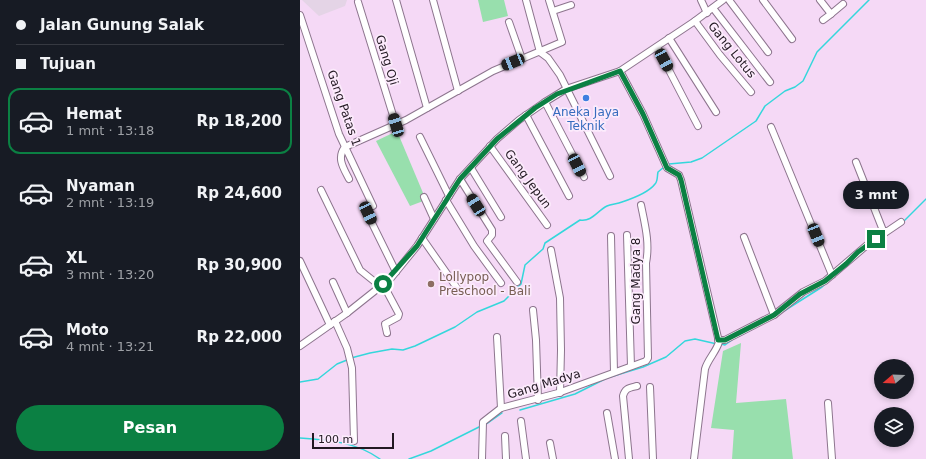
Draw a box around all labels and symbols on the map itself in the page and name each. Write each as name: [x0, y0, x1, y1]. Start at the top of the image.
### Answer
street label: Gang Lotus: [705, 19, 759, 81]
street label: Gang Oji: [373, 33, 401, 87]
car: [653, 47, 675, 73]
car: [500, 52, 526, 72]
street label: Gang Patas 1: [324, 68, 364, 148]
marker: Aneka Jaya Teknik: [581, 93, 591, 103]
place label: Aneka Jaya Teknik: [553, 105, 619, 133]
car: [387, 112, 405, 138]
street label: Gang Jepun: [502, 147, 554, 211]
car: [566, 152, 588, 178]
callout: 3 mnt: [843, 181, 909, 209]
car: [465, 192, 487, 218]
car: [357, 200, 379, 226]
car: [806, 222, 826, 248]
route end: [867, 230, 885, 248]
street label: Gang Madya 8: [629, 238, 643, 324]
place label: Lollypop Preschool - Bali: [439, 270, 531, 298]
route start: [374, 275, 392, 293]
marker: Lollypop Preschool - Bali: [426, 279, 436, 289]
north arrow: [874, 359, 914, 399]
street label: Gang Madya: [506, 366, 582, 402]
scale bar: [312, 431, 394, 450]

